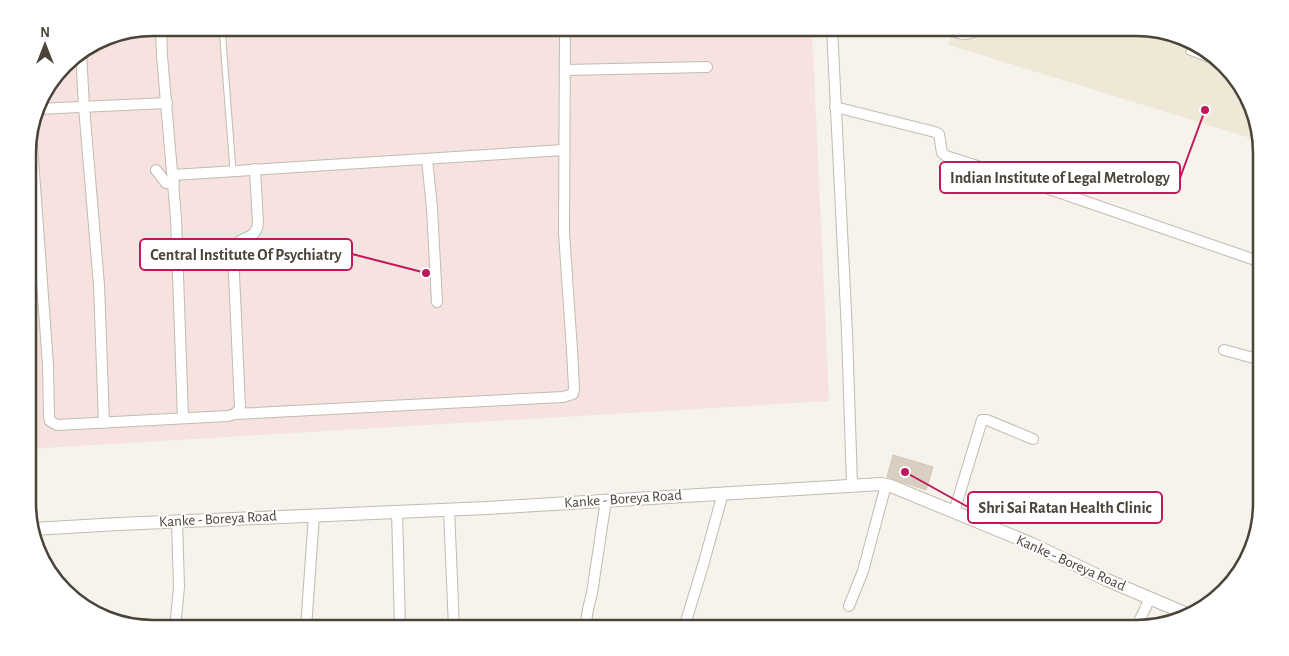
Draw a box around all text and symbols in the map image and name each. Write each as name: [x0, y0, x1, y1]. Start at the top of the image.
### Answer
north arrow: [20, 20, 70, 70]
text: N: [40, 26, 50, 40]
callout: Indian Institute of Legal Metrology: [940, 162, 1180, 193]
text: Indian Institute of Legal Metrology: [950, 170, 1171, 187]
callout: Central Institute Of Psychiatry: [140, 239, 352, 270]
text: Central Institute Of Psychiatry: [150, 247, 343, 264]
street label: Kanke - Boreya Road: [564, 487, 683, 511]
callout: Shri Sai Ratan Health Clinic: [968, 492, 1162, 523]
text: Shri Sai Ratan Health Clinic: [978, 500, 1152, 516]
street label: Kanke - Boreya Road: [159, 508, 277, 530]
street label: Kanke - Boreya Road: [1014, 532, 1128, 594]

